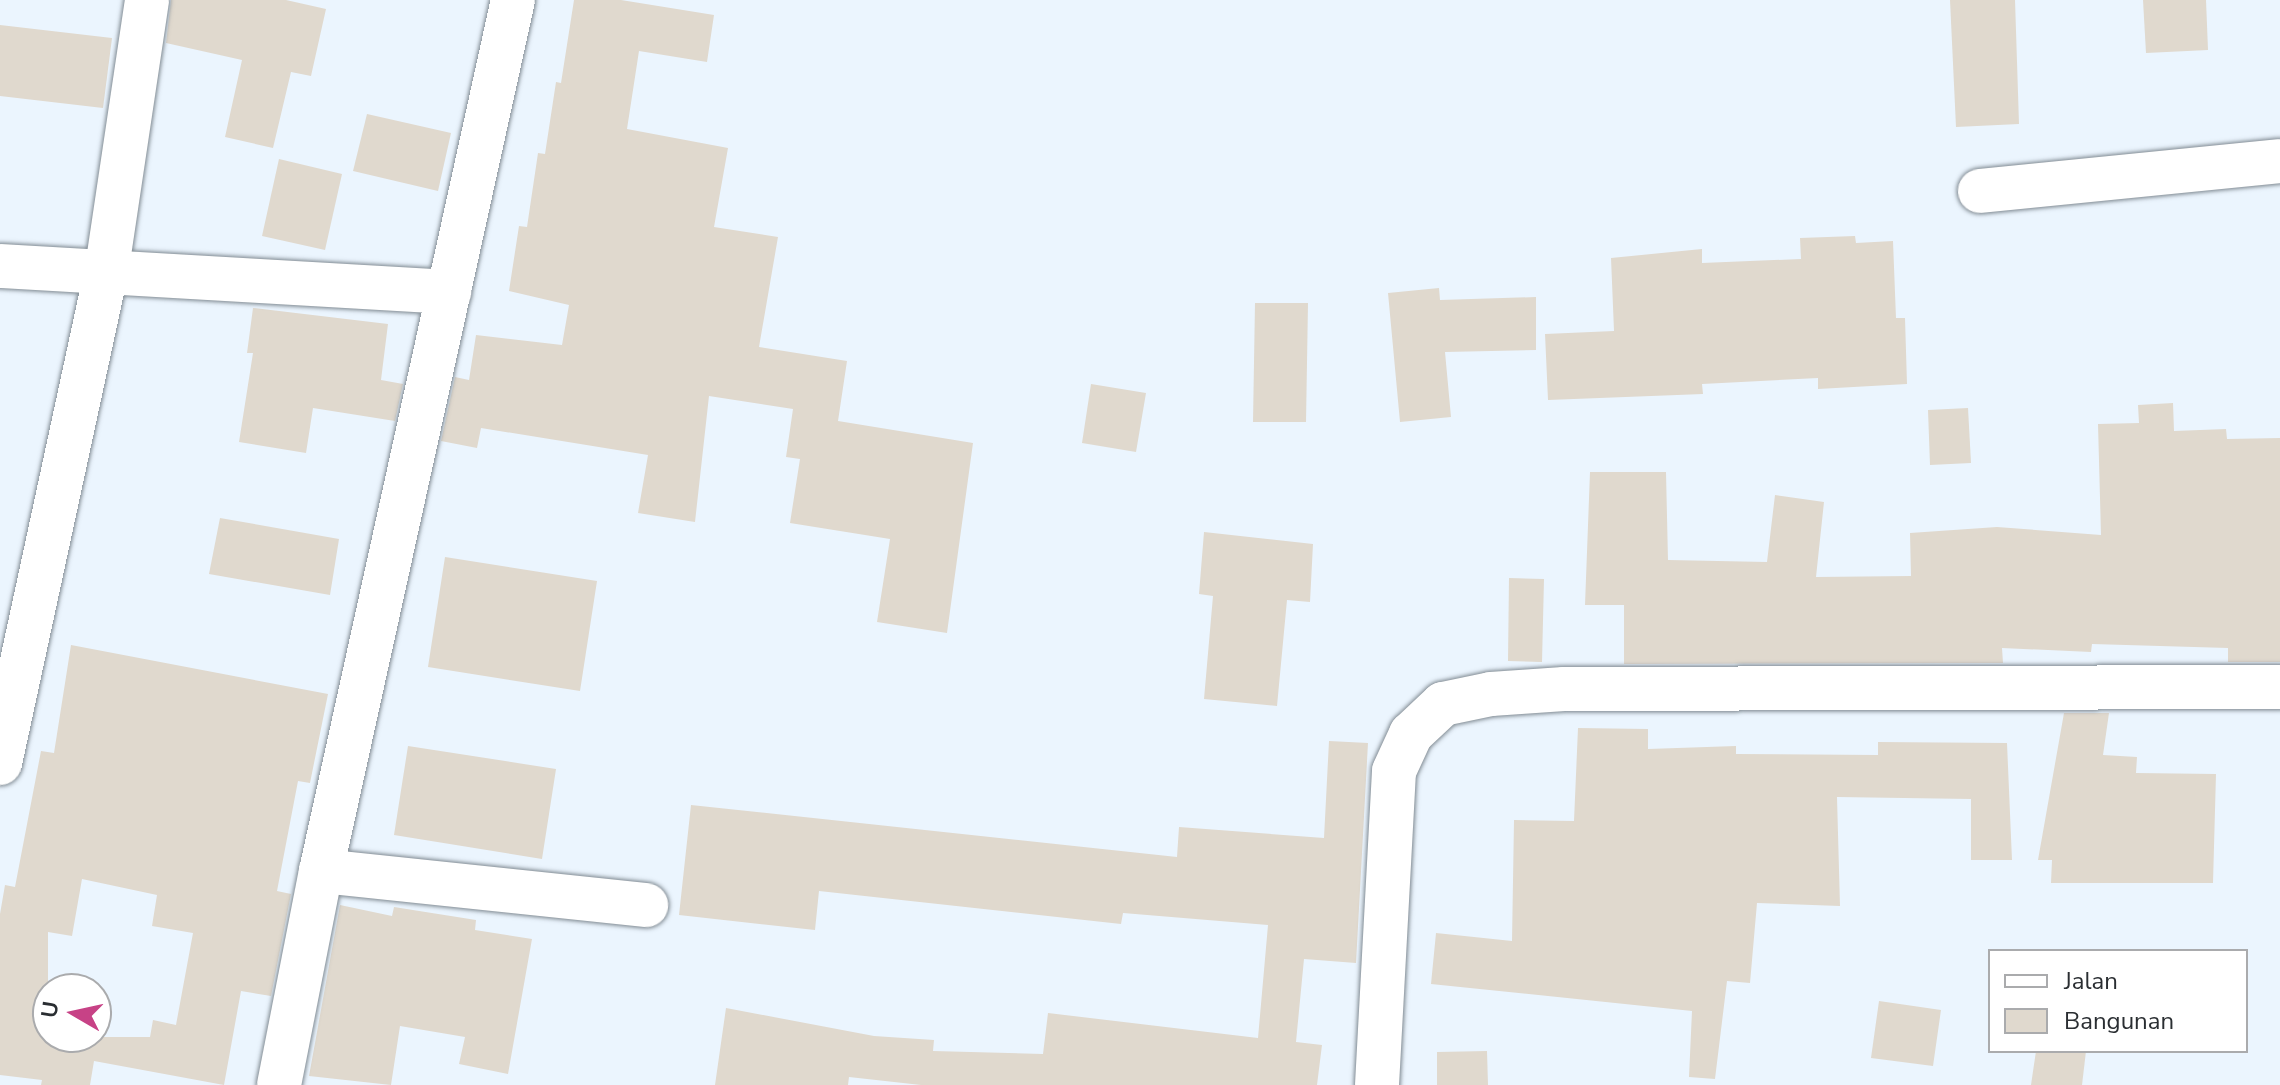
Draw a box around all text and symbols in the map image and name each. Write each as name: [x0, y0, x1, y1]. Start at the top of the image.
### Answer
legend: [1988, 949, 2248, 1053]
text: Jalan: [2064, 965, 2118, 997]
north arrow: [32, 973, 112, 1053]
text: U: [34, 999, 66, 1020]
text: Bangunan: [2064, 1005, 2174, 1037]

